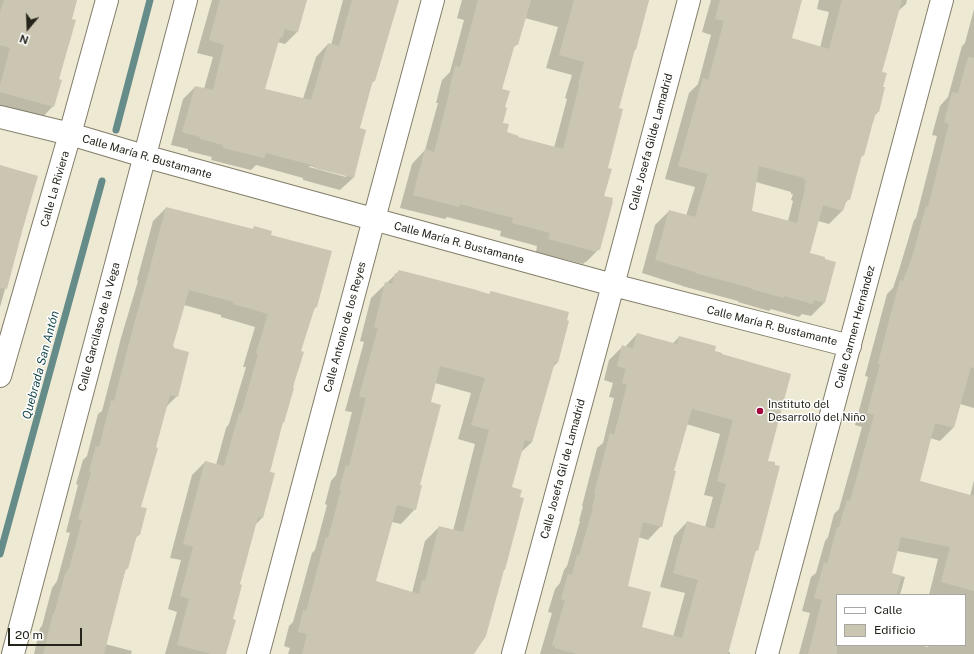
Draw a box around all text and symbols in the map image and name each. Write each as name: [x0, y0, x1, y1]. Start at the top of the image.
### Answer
north arrow: [8, 8, 48, 48]
text: N: [18, 32, 30, 46]
street label: Calle Josefa Gilde Lamadrid: [626, 72, 676, 212]
street label: Calle María R. Bustamante: [81, 132, 213, 182]
street label: Calle La Riviera: [38, 149, 72, 229]
street label: Calle María R. Bustamante: [392, 219, 526, 267]
street label: Calle Antonio de los Reyes: [321, 260, 369, 394]
street label: Calle Garcilaso de la Vega: [75, 261, 123, 393]
street label: Calle Carmen Hernández: [832, 264, 878, 390]
street label: Calle María R. Bustamante: [705, 303, 839, 349]
water label: Quebrada San Antón: [20, 309, 62, 421]
street label: Calle Josefa Gil de Lamadrid: [538, 398, 588, 540]
place label: Instituto del Desarrollo del Niño: [768, 398, 866, 424]
marker: Instituto del Desarrollo del Niño: [755, 406, 765, 416]
legend: [836, 594, 966, 646]
text: Calle: [874, 603, 902, 617]
scale bar: [10, 620, 84, 646]
text: Edificio: [874, 623, 916, 637]
text: 20 m: [15, 628, 43, 642]

